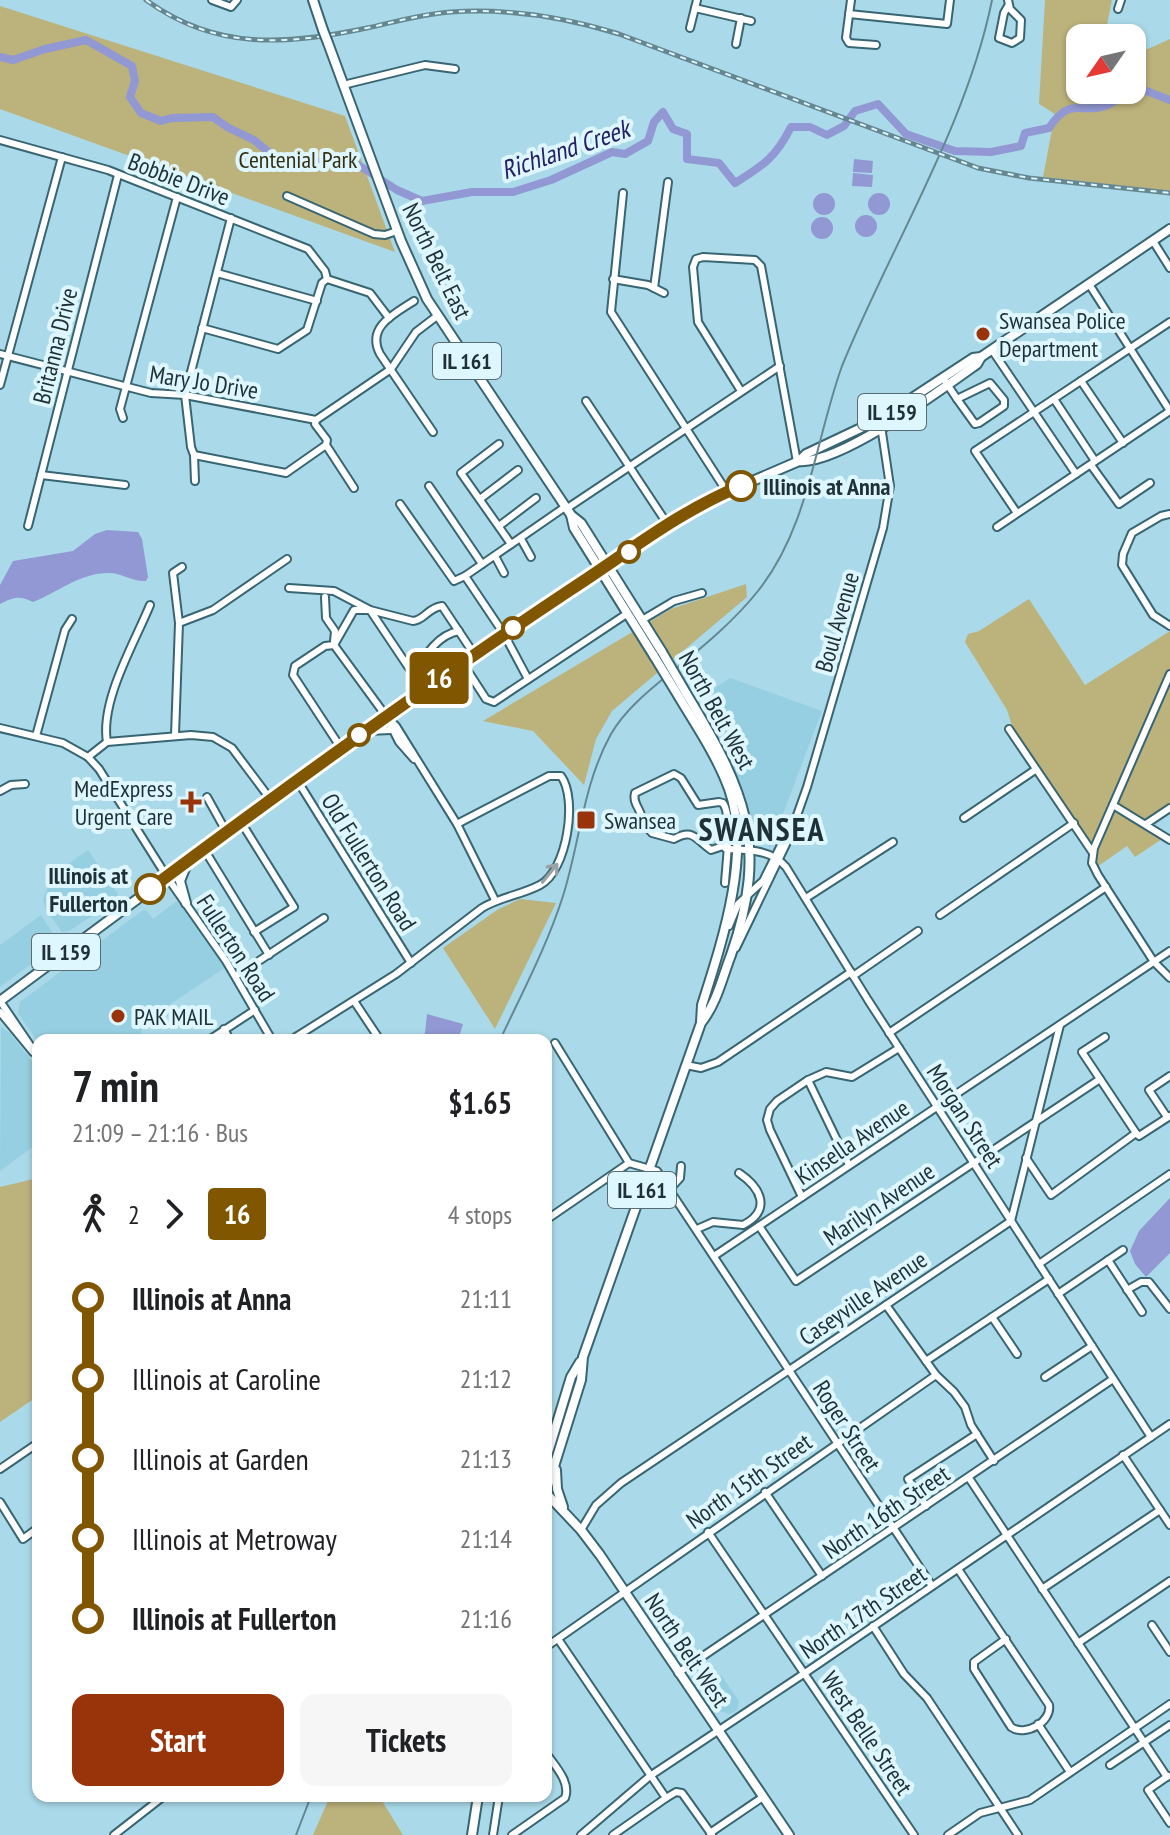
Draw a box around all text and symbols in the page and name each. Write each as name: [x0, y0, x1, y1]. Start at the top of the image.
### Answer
north arrow: [1066, 24, 1146, 104]
map controls: [1066, 24, 1146, 104]
water label: Richland Creek: [497, 111, 636, 186]
park label: Centenial Park: [239, 144, 358, 175]
street label: Bobbie Drive: [124, 145, 234, 213]
street label: North Belt East: [395, 198, 479, 325]
street label: Britanna Drive: [26, 285, 84, 407]
place label: Swansea Police Department: [999, 305, 1126, 364]
marker: Swansea Police Department: [974, 325, 992, 343]
road number: IL 161: [433, 343, 501, 379]
street label: Mary Jo Drive: [147, 358, 261, 406]
road number: IL 159: [858, 394, 926, 430]
marker: Illinois at Anna: [726, 471, 756, 501]
place label: Illinois at Anna: [763, 471, 891, 502]
unlabelled marker: [618, 541, 640, 563]
street label: Boul Avenue: [808, 568, 866, 676]
unlabelled marker: [502, 617, 524, 639]
street label: North Belt West: [672, 645, 762, 775]
line badge: 16: [403, 652, 475, 704]
text: 16: [426, 659, 452, 696]
unlabelled marker: [348, 724, 370, 746]
place label: MedExpress Urgent Care: [74, 773, 173, 832]
street label: Old Fullerton Road: [314, 788, 424, 936]
marker: MedExpress Urgent Care: [180, 791, 202, 813]
place label: Swansea: [604, 805, 676, 836]
district label: SWANSEA: [699, 808, 825, 850]
marker: Swansea: [575, 809, 597, 831]
place label: Illinois at Fullerton: [48, 860, 128, 919]
one-way arrow: [541, 863, 559, 884]
marker: Illinois at Fullerton: [135, 874, 165, 904]
street label: Fullerton Road: [190, 888, 282, 1008]
road number: IL 159: [32, 934, 100, 970]
place label: PAK MAIL: [134, 1001, 213, 1032]
marker: PAK MAIL: [109, 1007, 127, 1025]
text: 7 min: [72, 1057, 159, 1114]
street label: Morgan Street: [920, 1058, 1010, 1174]
text: $1.65: [448, 1083, 512, 1122]
street label: Kinsella Avenue: [789, 1092, 915, 1192]
text: 21:09 – 21:16 · Bus: [72, 1116, 248, 1149]
street label: Marilyn Avenue: [818, 1156, 940, 1252]
road number: IL 161: [608, 1172, 676, 1208]
icon: walk: [72, 1192, 116, 1236]
icon: forward: [152, 1192, 196, 1236]
text: 16: [224, 1195, 250, 1232]
text: 2: [128, 1198, 140, 1231]
text: 4 stops: [448, 1198, 512, 1231]
street label: Caseyville Avenue: [793, 1244, 933, 1352]
text: Illinois at Anna: [132, 1279, 291, 1318]
text: 21:11: [460, 1282, 512, 1315]
text: Illinois at Caroline: [132, 1359, 321, 1398]
text: 21:12: [460, 1362, 512, 1395]
street label: Roger Street: [806, 1375, 888, 1478]
street label: North 15th Street: [680, 1426, 818, 1536]
text: Illinois at Garden: [132, 1439, 309, 1478]
text: 21:13: [460, 1442, 512, 1475]
street label: North 16th Street: [817, 1458, 956, 1566]
text: Illinois at Metroway: [132, 1519, 337, 1558]
text: 21:14: [460, 1522, 512, 1555]
street label: North 17th Street: [794, 1558, 933, 1666]
street label: North Belt West: [638, 1587, 737, 1713]
text: Illinois at Fullerton: [132, 1599, 336, 1638]
text: 21:16: [460, 1602, 512, 1635]
street label: West Belle Street: [814, 1665, 920, 1801]
button: Start: [72, 1694, 284, 1786]
button: Tickets: [300, 1694, 512, 1786]

